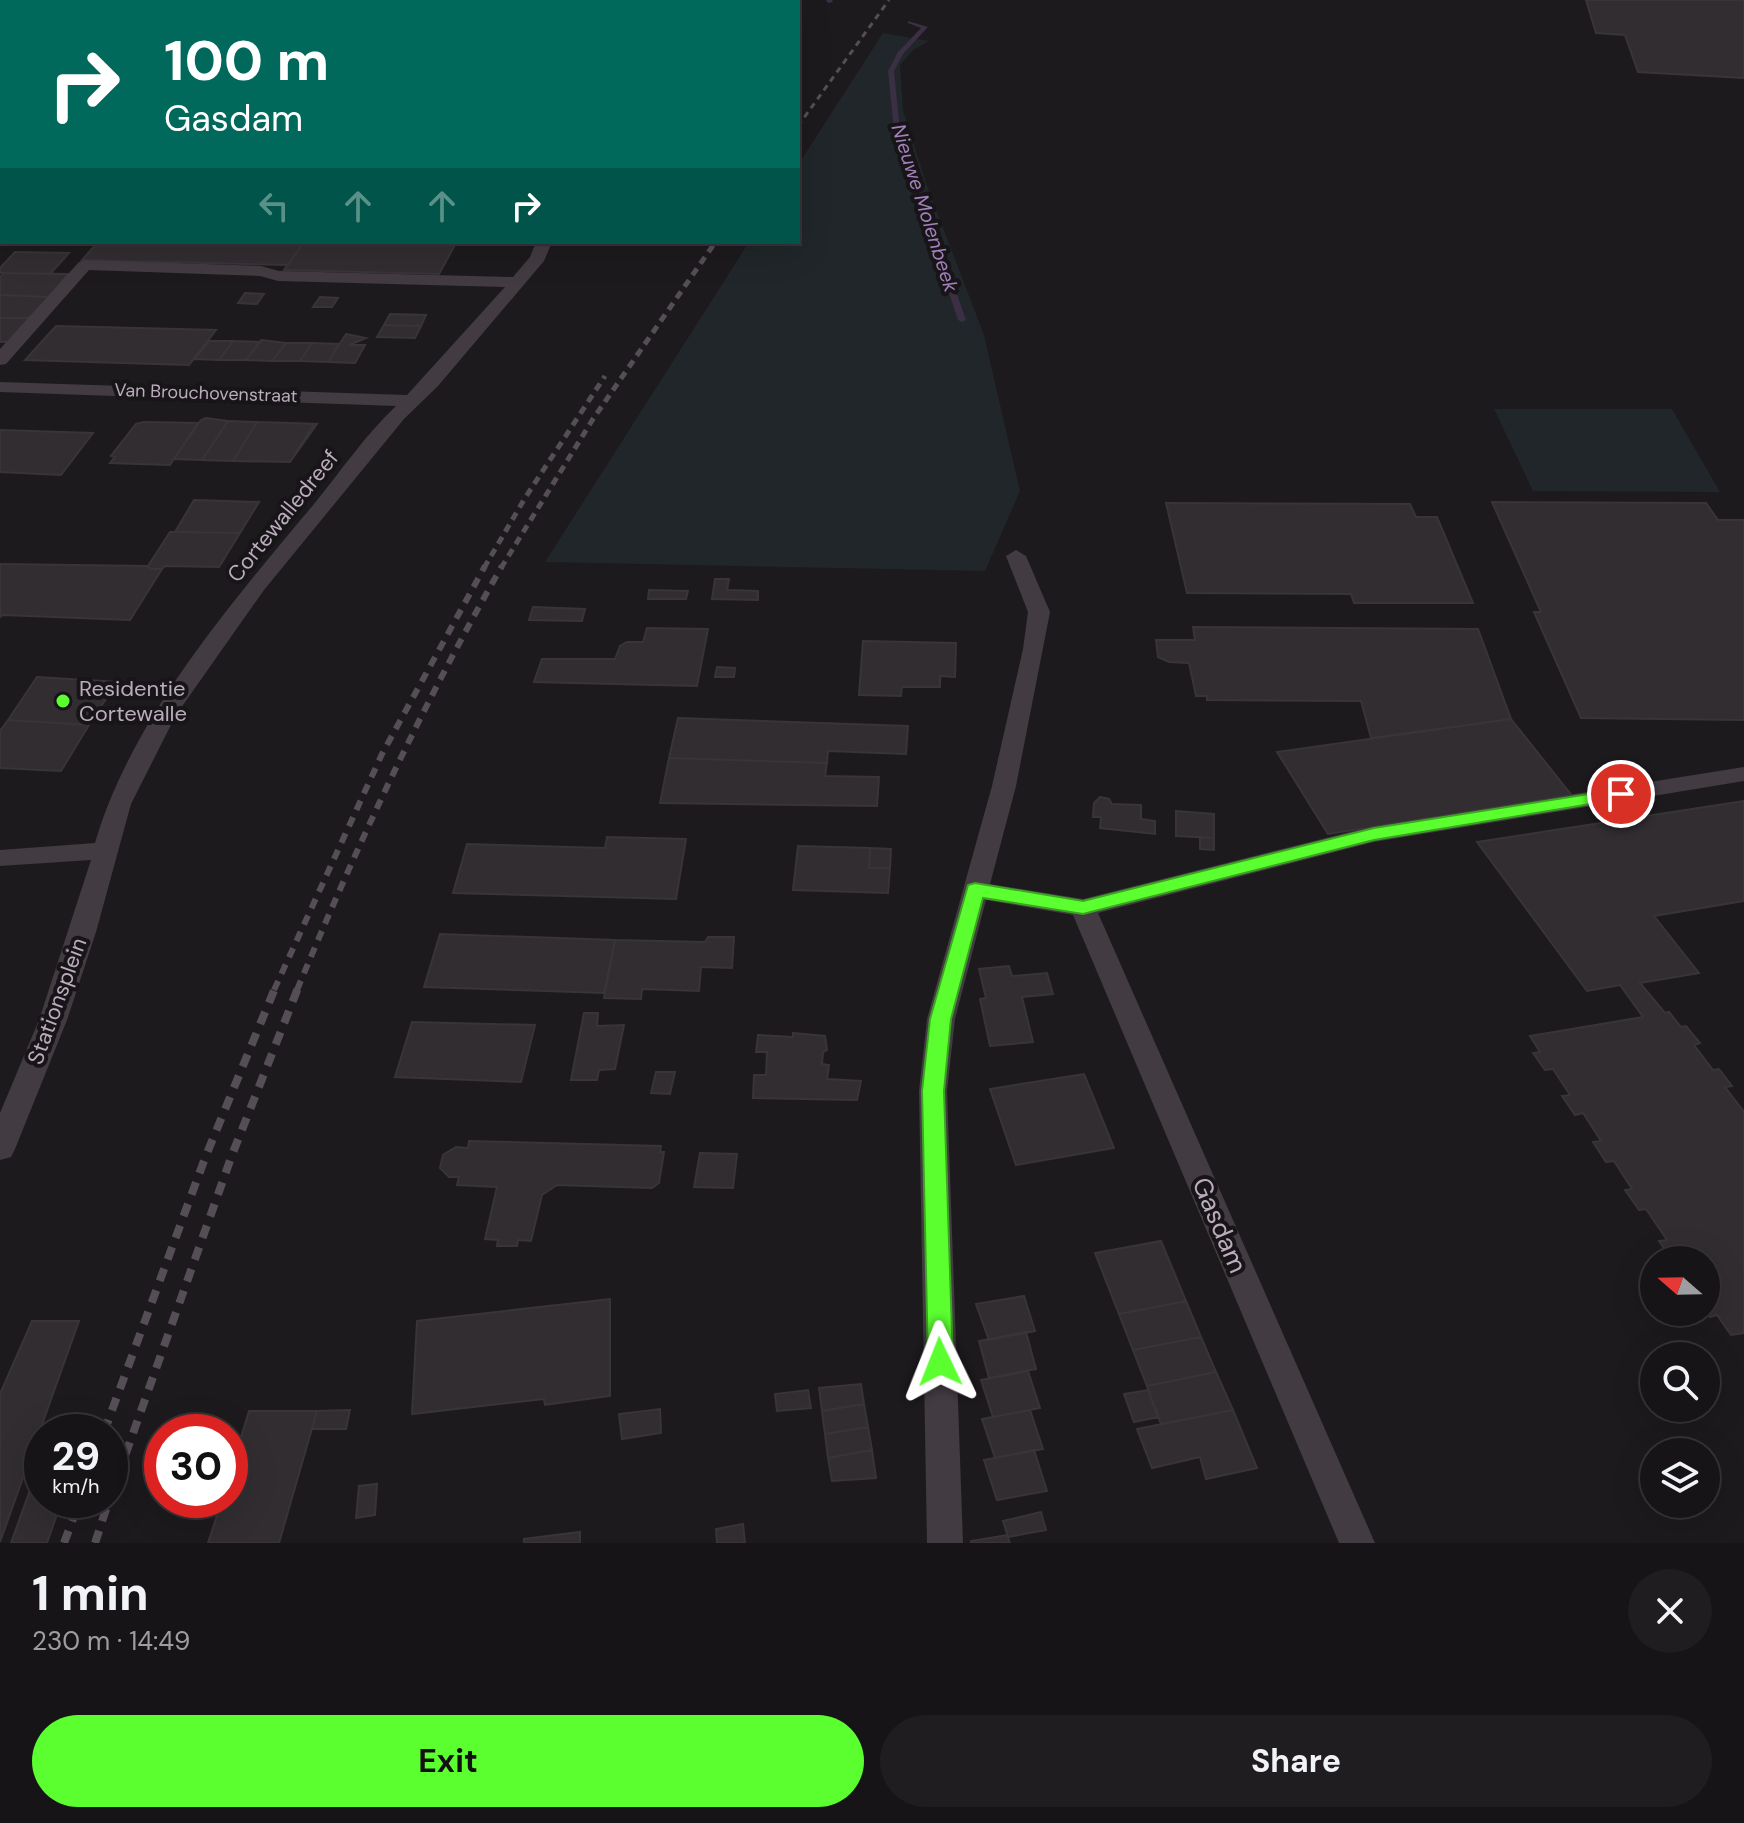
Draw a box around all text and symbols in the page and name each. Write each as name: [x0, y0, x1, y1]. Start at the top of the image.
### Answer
text: 100 m: [164, 24, 329, 97]
icon: right: [32, 32, 136, 136]
text: Gasdam: [164, 95, 303, 142]
water label: Nieuwe Molenbeek: [886, 121, 965, 296]
icon: left: [252, 184, 296, 228]
icon: ahead: [336, 184, 380, 228]
icon: ahead: [420, 184, 464, 228]
icon: right: [504, 184, 548, 228]
street label: Van Brouchovenstraat: [114, 378, 298, 408]
street label: Cortewalledreef: [221, 444, 345, 588]
place label: Residentie Cortewalle: [79, 674, 187, 728]
marker: Residentie Cortewalle: [54, 692, 72, 710]
pin: [1587, 760, 1655, 828]
icon: arrive: [1599, 772, 1643, 816]
street label: Stationsplein: [21, 934, 93, 1068]
street label: Gasdam: [1185, 1172, 1255, 1278]
north arrow: [1640, 1246, 1720, 1326]
map controls: [1640, 1246, 1720, 1518]
position arrow: [898, 1320, 982, 1404]
button: search: [1640, 1342, 1720, 1422]
speed limit sign: 30: [144, 1414, 248, 1518]
text: 29: [52, 1430, 100, 1482]
button: layers: [1640, 1438, 1720, 1518]
text: km/h: [52, 1473, 100, 1499]
text: 1 min: [32, 1562, 149, 1625]
button: close: [1628, 1569, 1712, 1653]
text: 230 m · 14:49: [32, 1624, 190, 1658]
button: Exit: [32, 1715, 864, 1807]
button: Share: [880, 1715, 1712, 1807]

